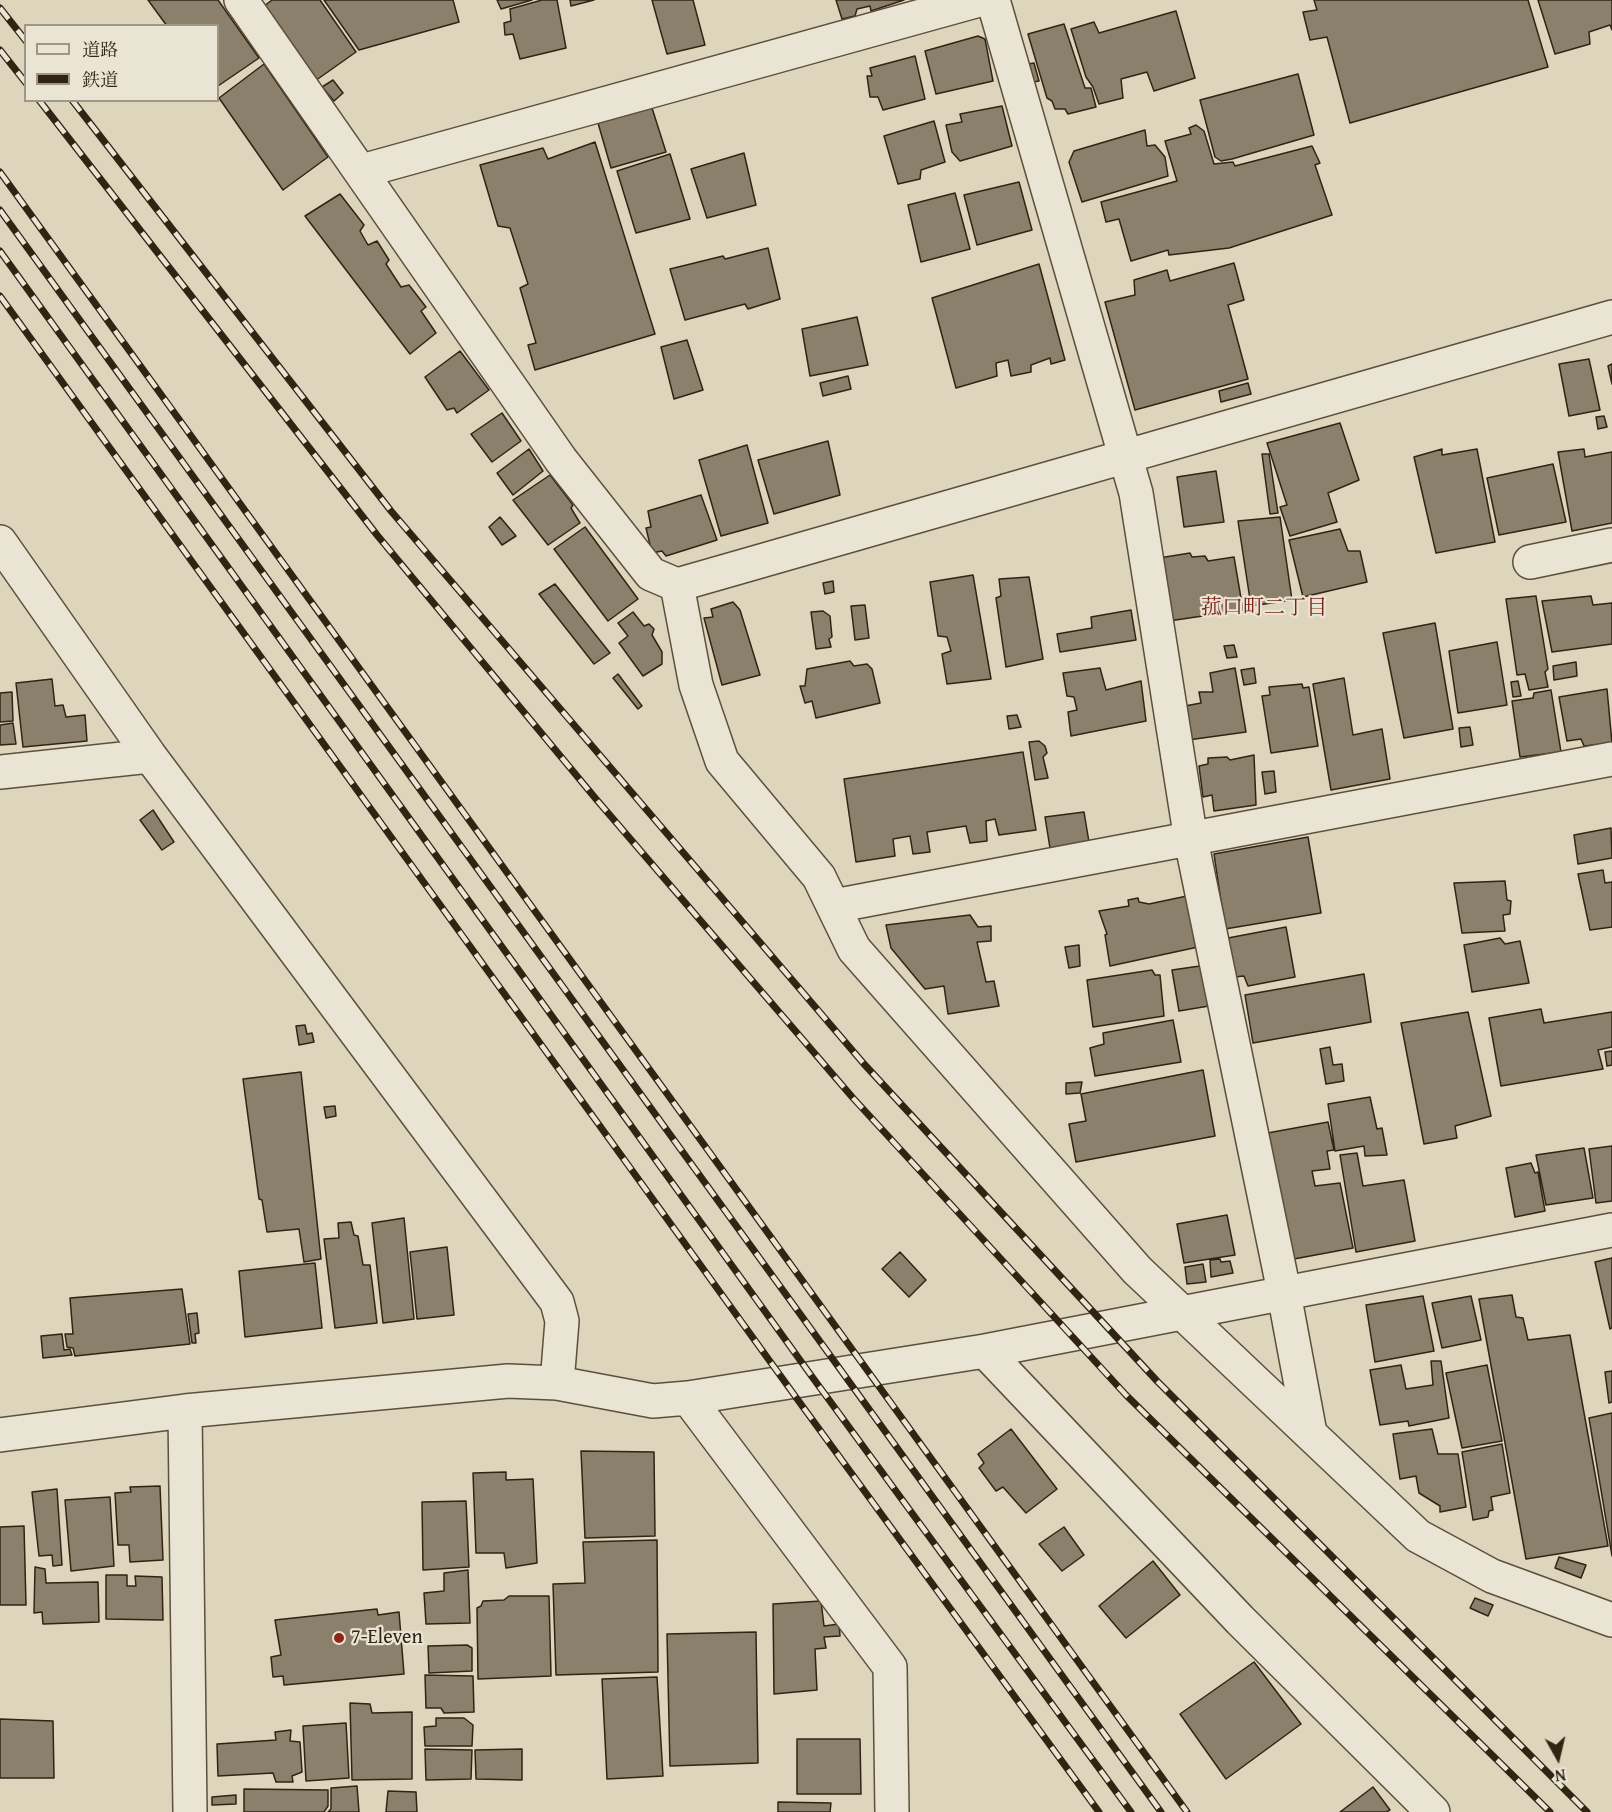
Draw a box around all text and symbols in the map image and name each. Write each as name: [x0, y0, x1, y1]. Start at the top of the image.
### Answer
legend: [24, 24, 219, 102]
text: 道路: [82, 36, 118, 63]
text: 鉄道: [82, 66, 118, 93]
district label: 菰口町二丁目: [1201, 596, 1327, 622]
place label: 7-Eleven: [351, 1626, 423, 1650]
marker: 7-Eleven: [332, 1631, 346, 1645]
north arrow: [1528, 1728, 1588, 1788]
text: N: [1554, 1763, 1567, 1788]

